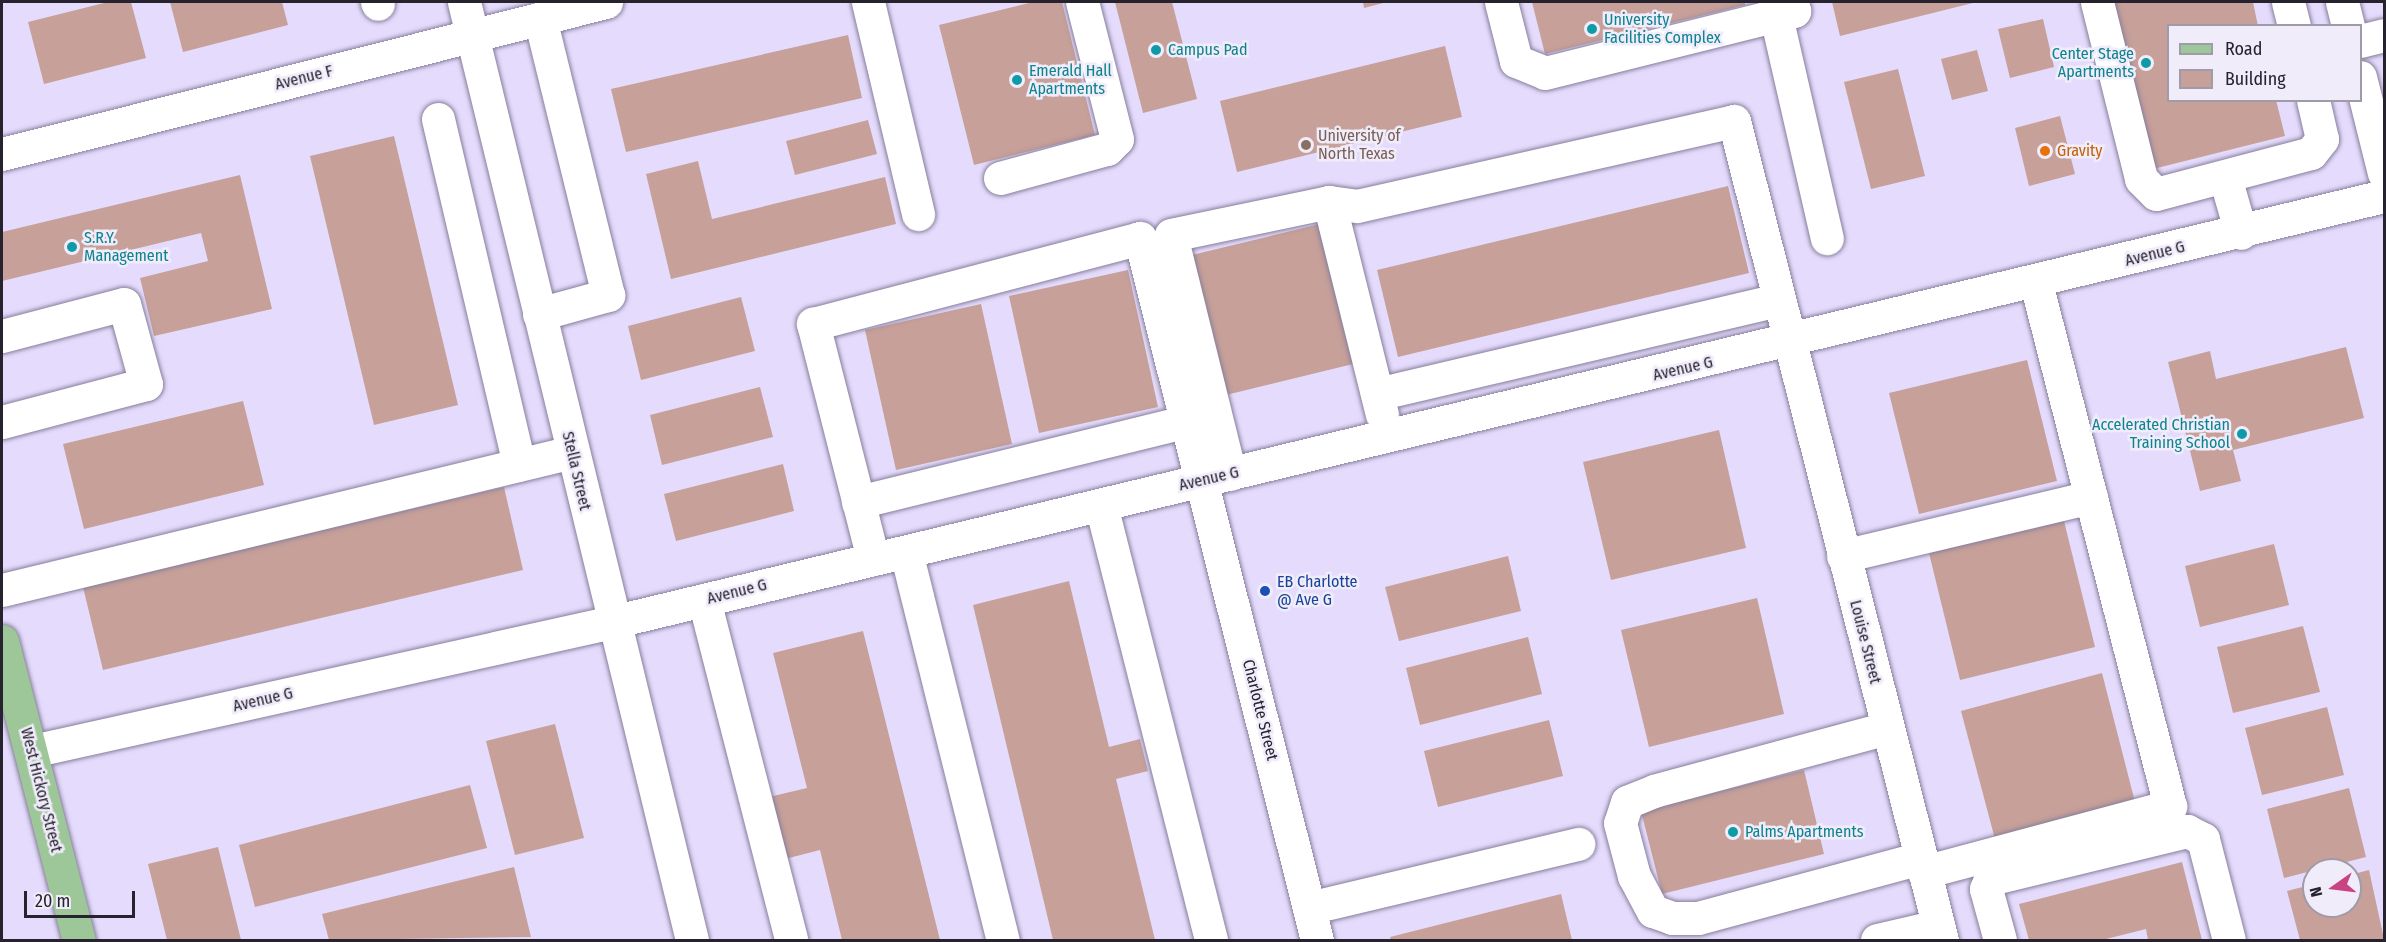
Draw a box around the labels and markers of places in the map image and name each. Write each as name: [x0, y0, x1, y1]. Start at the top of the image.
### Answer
place label: University Facilities Complex: [1604, 10, 1721, 48]
marker: University Facilities Complex: [1585, 22, 1599, 36]
place label: Campus Pad: [1168, 40, 1248, 60]
marker: Campus Pad: [1149, 43, 1163, 57]
place label: Center Stage Apartments: [2052, 44, 2134, 82]
marker: Center Stage Apartments: [2139, 56, 2153, 70]
place label: Emerald Hall Apartments: [1029, 61, 1112, 99]
marker: Emerald Hall Apartments: [1010, 73, 1024, 87]
place label: University of North Texas: [1318, 126, 1400, 164]
marker: University of North Texas: [1299, 138, 1313, 152]
place label: Gravity: [2057, 141, 2102, 161]
marker: Gravity: [2038, 144, 2052, 158]
place label: S.R.Y. Management: [84, 228, 168, 266]
marker: S.R.Y. Management: [65, 240, 79, 254]
place label: Accelerated Christian Training School: [2092, 415, 2230, 453]
marker: Accelerated Christian Training School: [2235, 427, 2249, 441]
place label: EB Charlotte @ Ave G: [1277, 572, 1358, 610]
marker: EB Charlotte @ Ave G: [1258, 584, 1272, 598]
place label: Palms Apartments: [1745, 822, 1863, 842]
marker: Palms Apartments: [1726, 825, 1740, 839]

